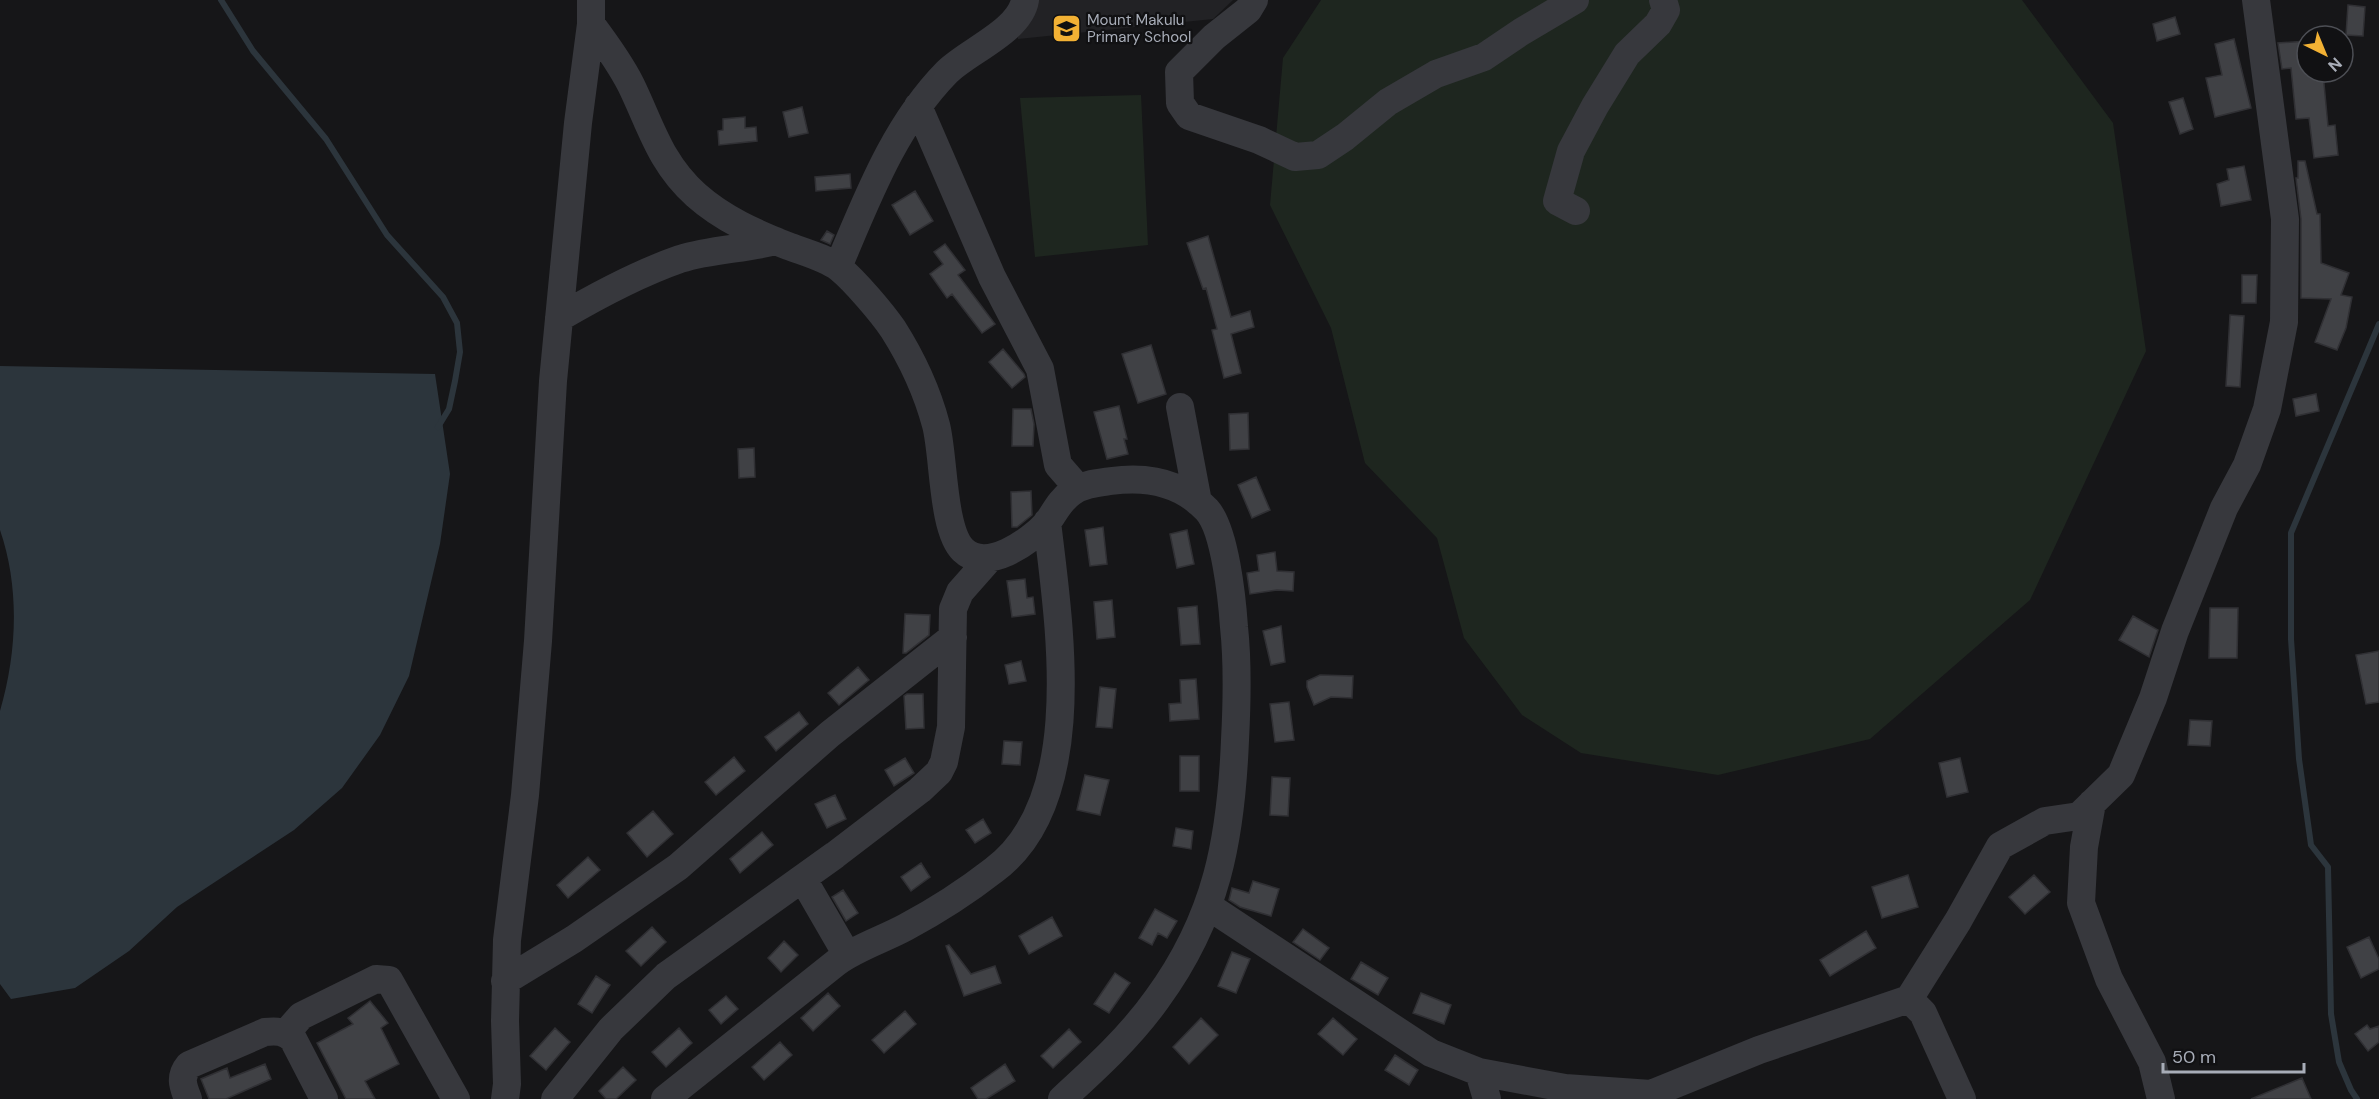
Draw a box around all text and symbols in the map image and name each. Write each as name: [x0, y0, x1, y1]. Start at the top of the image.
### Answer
place label: Mount Makulu Primary School: [1087, 10, 1191, 47]
school or university icon: Mount Makulu Primary School: [1050, 13, 1082, 45]
north arrow: [2295, 24, 2355, 84]
text: N: [2323, 53, 2346, 76]
scale bar: [2163, 1036, 2304, 1074]
text: 50 m: [2172, 1045, 2216, 1069]

